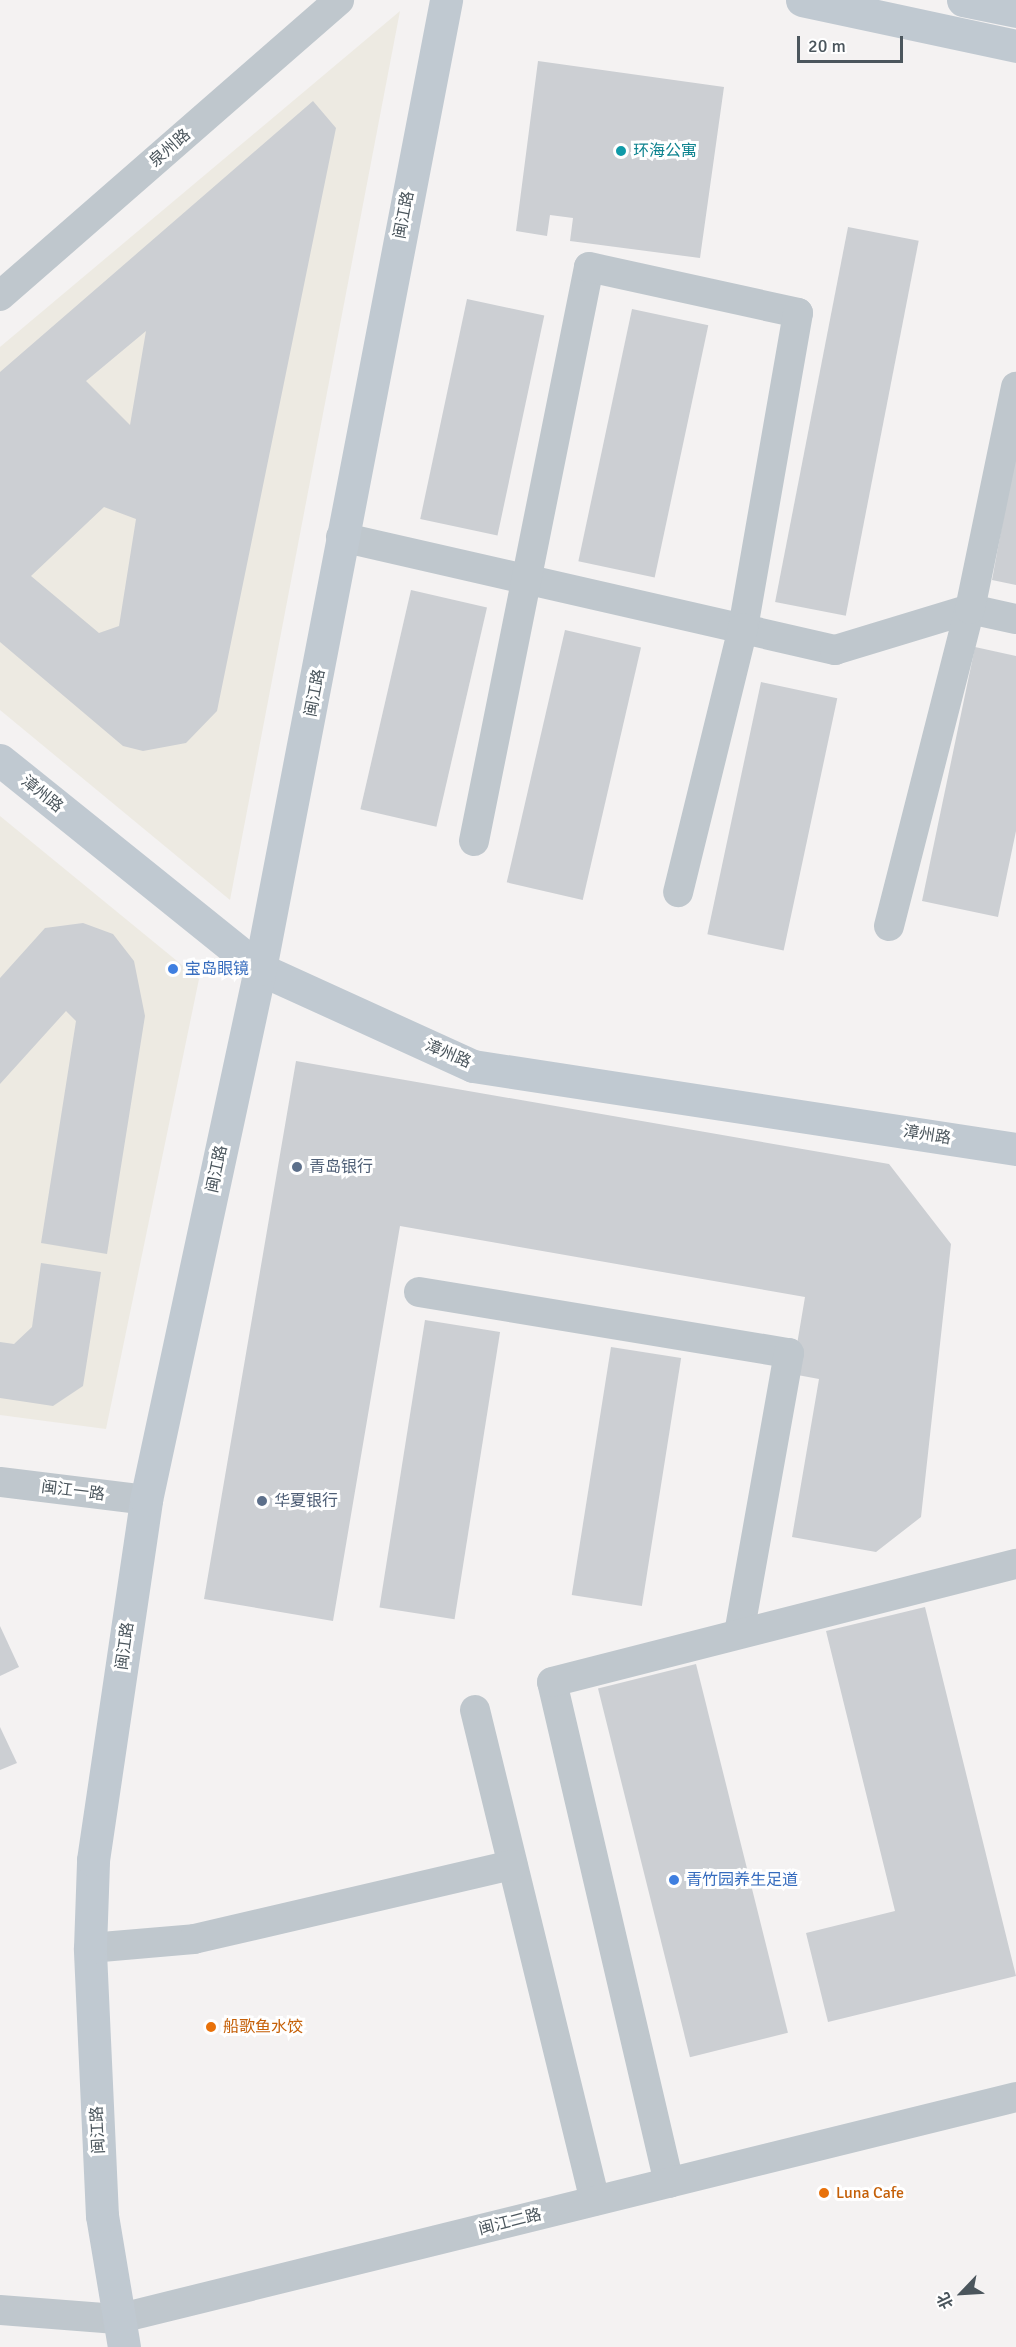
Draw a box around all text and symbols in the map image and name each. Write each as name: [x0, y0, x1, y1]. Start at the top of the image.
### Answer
scale bar: [800, 24, 906, 62]
text: 20 m: [808, 35, 846, 57]
street label: 泉州路: [146, 125, 194, 171]
place label: 环海公寓: [633, 141, 697, 161]
marker: 环海公寓: [614, 144, 628, 158]
street label: 闽江路: [390, 190, 418, 240]
street label: 闽江路: [301, 668, 329, 718]
street label: 漳州路: [17, 771, 67, 817]
place label: 宝岛眼镜: [185, 959, 249, 979]
marker: 宝岛眼镜: [166, 962, 180, 976]
street label: 漳州路: [422, 1036, 474, 1072]
street label: 漳州路: [902, 1122, 952, 1148]
street label: 闽江路: [203, 1144, 231, 1194]
place label: 青岛银行: [309, 1157, 373, 1177]
marker: 青岛银行: [290, 1160, 304, 1174]
street label: 闽江一路: [40, 1478, 106, 1504]
place label: 华夏银行: [274, 1491, 338, 1511]
marker: 华夏银行: [255, 1494, 269, 1508]
street label: 闽江路: [112, 1621, 138, 1671]
place label: 青竹园养生足道: [686, 1870, 798, 1890]
marker: 青竹园养生足道: [667, 1873, 681, 1887]
place label: 船歌鱼水饺: [223, 2017, 303, 2037]
marker: 船歌鱼水饺: [204, 2020, 218, 2034]
street label: 闽江路: [87, 2106, 109, 2154]
place label: Luna Cafe: [836, 2183, 904, 2203]
marker: Luna Cafe: [817, 2186, 831, 2200]
street label: 闽江二路: [477, 2205, 543, 2239]
north arrow: [932, 2263, 992, 2323]
text: 北: [933, 2289, 958, 2312]

